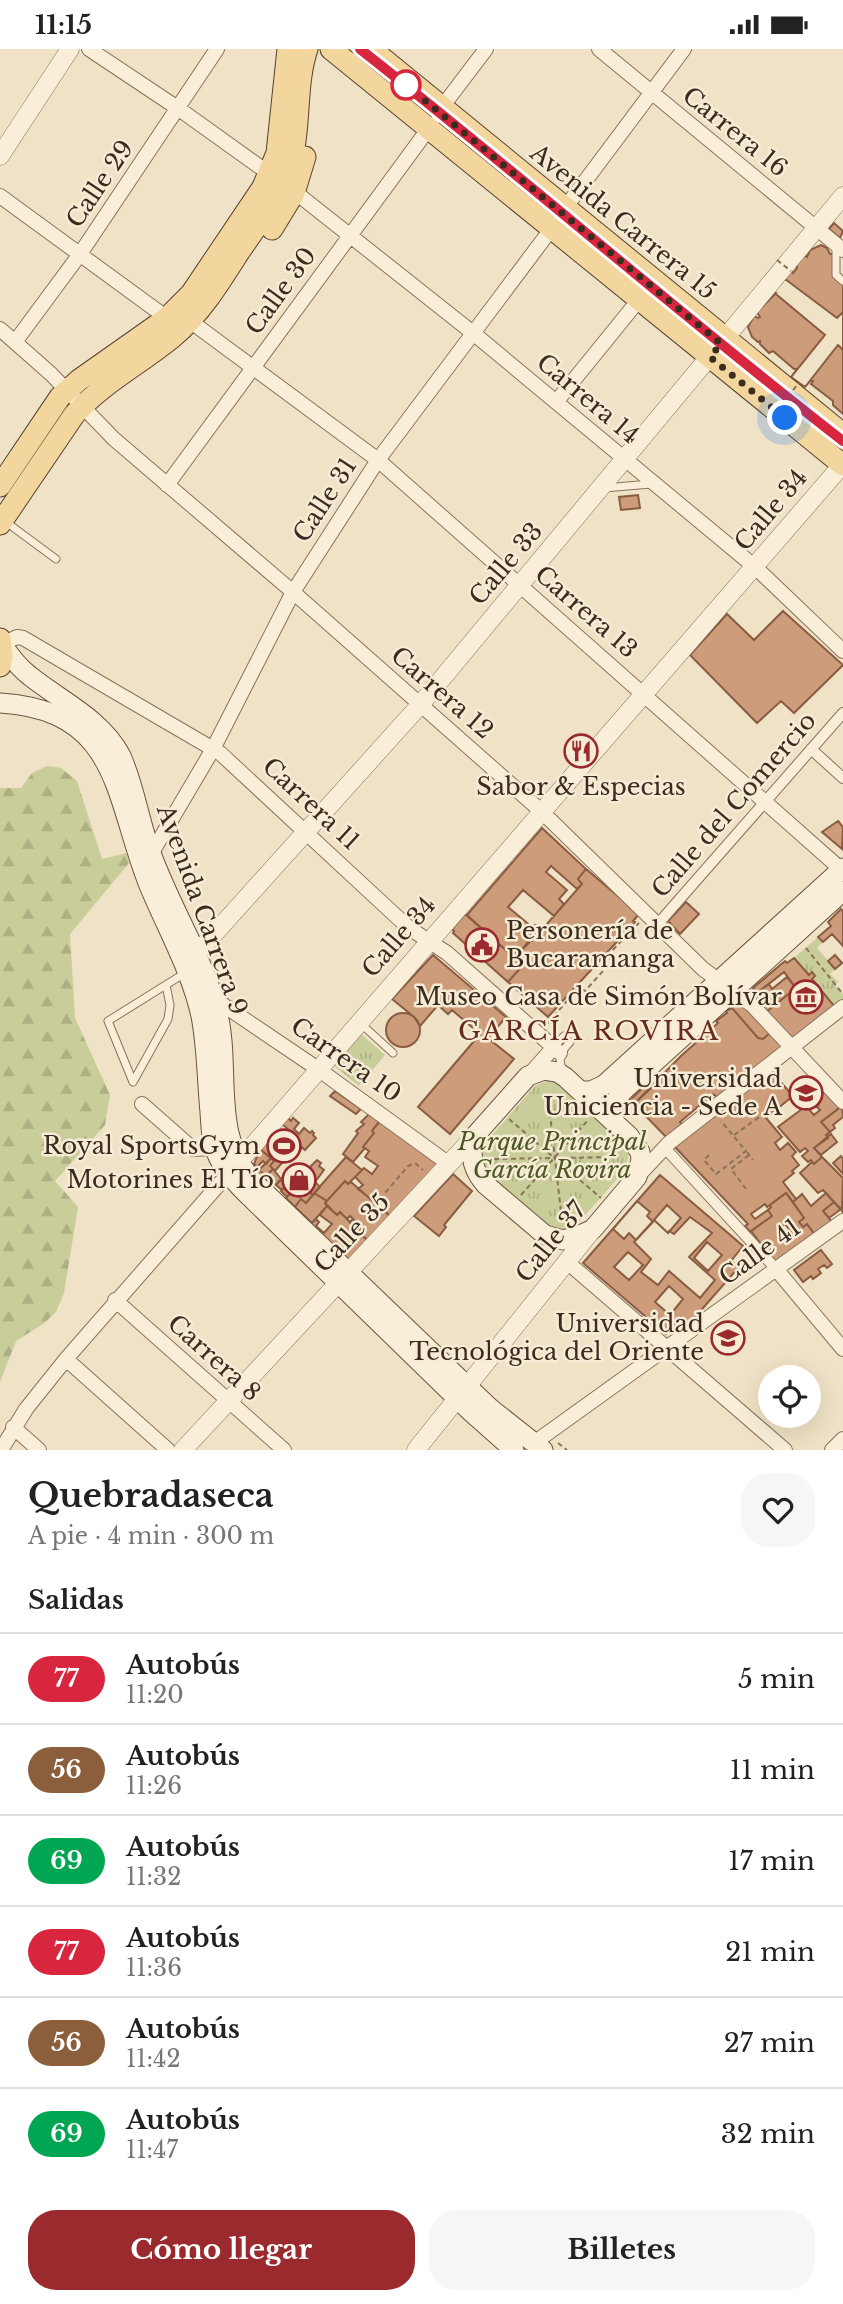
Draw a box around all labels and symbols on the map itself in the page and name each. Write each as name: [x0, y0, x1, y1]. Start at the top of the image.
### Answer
unlabelled marker: [391, 70, 421, 100]
street label: Carrera 16: [677, 81, 794, 183]
street label: Calle 29: [60, 135, 139, 233]
street label: Avenida Carrera 15: [524, 137, 722, 305]
street label: Calle 30: [239, 241, 322, 340]
street label: Carrera 14: [531, 347, 646, 450]
your location: [767, 400, 802, 435]
street label: Calle 31: [287, 452, 362, 547]
street label: Calle 34: [728, 463, 813, 556]
street label: Calle 33: [463, 517, 548, 611]
street label: Carrera 13: [529, 559, 643, 664]
street label: Carrera 12: [385, 640, 499, 745]
street label: Calle del Comercio: [645, 706, 822, 903]
restaurant icon: Sabor & Especias: [562, 732, 600, 770]
street label: Carrera 11: [257, 752, 366, 856]
place label: Sabor & Especias: [476, 772, 686, 801]
street label: Avenida Carrera 9: [151, 800, 254, 1019]
street label: Calle 34: [356, 890, 442, 983]
place label: Personería de Bucaramanga: [506, 916, 675, 973]
public building icon: Personería de Bucaramanga: [463, 926, 501, 964]
museum icon: Museo Casa de Simón Bolívar: [787, 978, 825, 1016]
place label: Museo Casa de Simón Bolívar: [415, 982, 783, 1011]
street label: Carrera 10: [285, 1011, 407, 1108]
district label: GARCÍA ROVIRA: [458, 1015, 720, 1047]
place label: Universidad Uniciencia - Sede A: [543, 1064, 782, 1121]
school or university icon: Universidad Uniciencia - Sede A: [787, 1074, 825, 1112]
sports icon: Royal SportsGym: [265, 1127, 303, 1165]
park label: Parque Principal García Rovira: [457, 1127, 647, 1184]
place label: Royal SportsGym: [43, 1131, 260, 1160]
shop icon: Motorines El Tío: [280, 1161, 318, 1199]
place label: Motorines El Tío: [67, 1165, 274, 1194]
street label: Calle 35: [308, 1187, 395, 1278]
street label: Calle 37: [509, 1195, 593, 1288]
street label: Calle 41: [713, 1212, 806, 1291]
street label: Carrera 8: [162, 1308, 267, 1407]
place label: Universidad Tecnológica del Oriente: [410, 1309, 704, 1366]
school or university icon: Universidad Tecnológica del Oriente: [709, 1319, 747, 1357]

